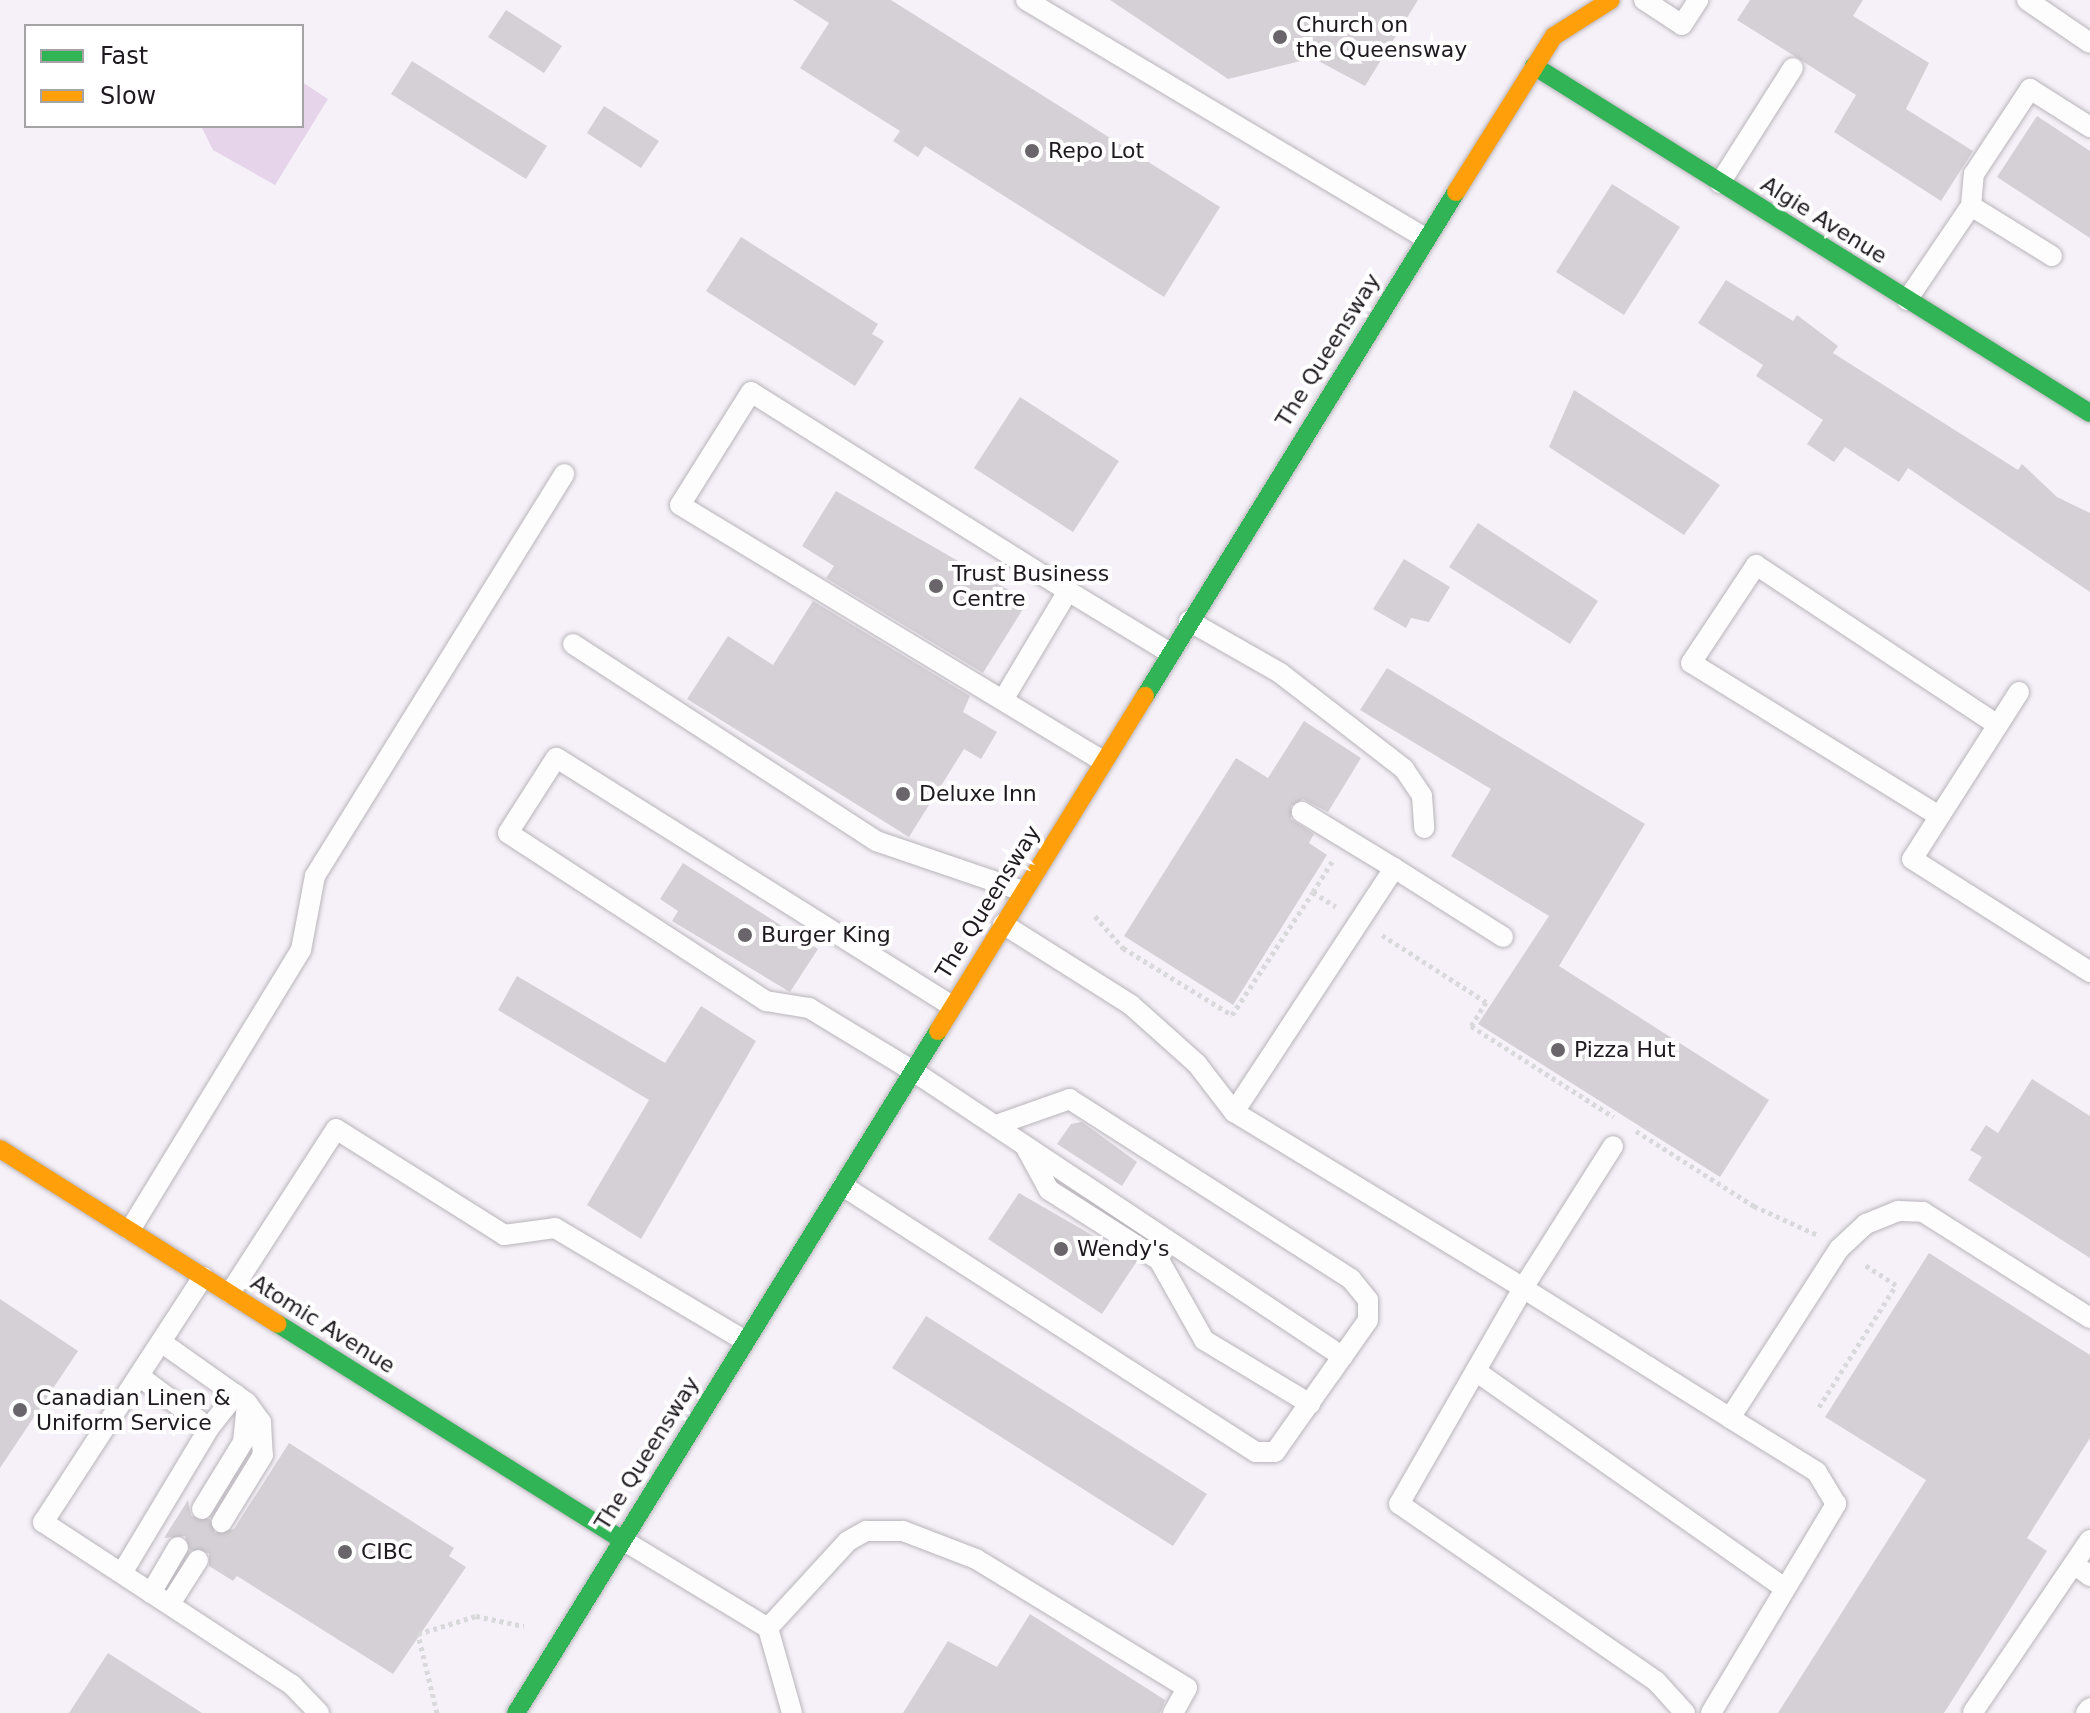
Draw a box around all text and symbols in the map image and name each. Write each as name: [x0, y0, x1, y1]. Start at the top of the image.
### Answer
place label: Church on the Queensway: [1296, 11, 1467, 62]
legend: [24, 24, 304, 128]
marker: Church on the Queensway: [1271, 28, 1289, 46]
text: Fast: [100, 42, 148, 70]
text: Slow: [100, 82, 156, 110]
place label: Repo Lot: [1048, 138, 1144, 164]
marker: Repo Lot: [1023, 142, 1041, 160]
street label: Algie Avenue: [1756, 171, 1892, 269]
street label: The Queensway: [1270, 268, 1386, 432]
place label: Trust Business Centre: [952, 560, 1109, 612]
marker: Trust Business Centre: [927, 577, 945, 595]
place label: Deluxe Inn: [919, 781, 1037, 807]
marker: Deluxe Inn: [894, 785, 912, 803]
street label: The Queensway: [930, 820, 1046, 984]
place label: Burger King: [761, 922, 891, 948]
marker: Burger King: [736, 926, 754, 944]
place label: Pizza Hut: [1574, 1037, 1676, 1063]
marker: Pizza Hut: [1549, 1041, 1567, 1059]
place label: Wendy's: [1077, 1236, 1169, 1262]
marker: Wendy's: [1052, 1240, 1070, 1258]
street label: Atomic Avenue: [246, 1269, 400, 1379]
street label: The Queensway: [589, 1371, 705, 1535]
place label: Canadian Linen & Uniform Service: [36, 1384, 231, 1436]
marker: Canadian Linen & Uniform Service: [11, 1401, 29, 1419]
place label: CIBC: [361, 1539, 413, 1565]
marker: CIBC: [336, 1543, 354, 1561]

